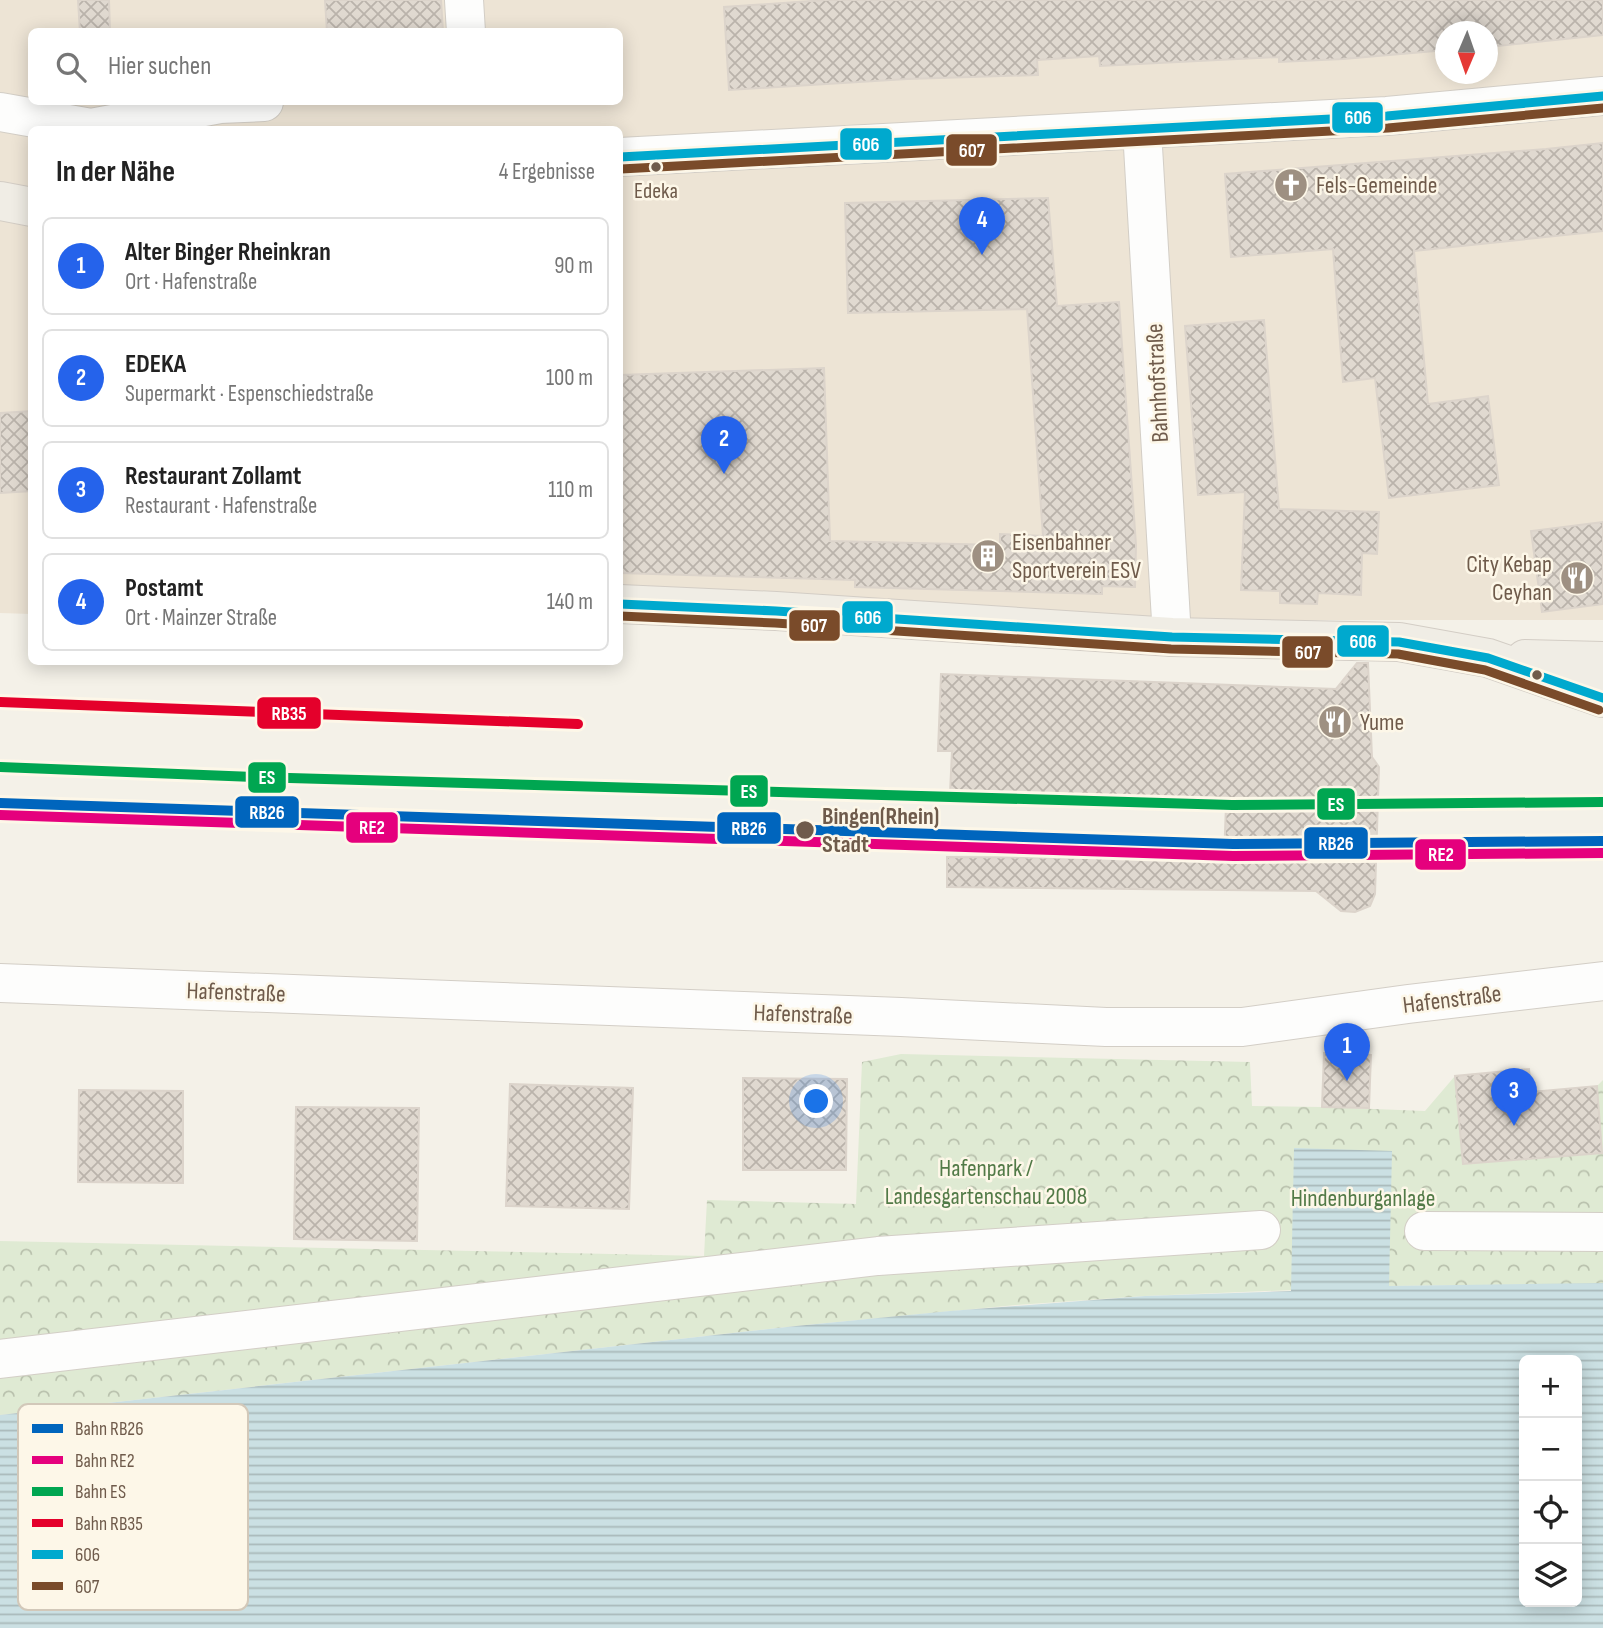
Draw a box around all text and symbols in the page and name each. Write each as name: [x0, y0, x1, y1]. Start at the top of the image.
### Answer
north arrow: [1435, 21, 1498, 84]
search box: [28, 28, 623, 105]
icon: search: [52, 48, 90, 86]
text: Hier suchen: [108, 51, 211, 82]
line badge: 606: [1331, 101, 1384, 134]
text: 606: [1345, 107, 1372, 130]
line badge: 606: [839, 127, 893, 161]
line badge: 607: [945, 133, 998, 167]
text: 606: [853, 134, 880, 157]
text: 607: [959, 140, 986, 163]
text: In der Nähe: [56, 154, 175, 190]
text: 4 Ergebnisse: [499, 158, 595, 186]
marker: Edeka: [649, 160, 663, 174]
church icon: Fels-Gemeinde: [1272, 166, 1310, 204]
place label: Fels-Gemeinde: [1316, 171, 1437, 200]
place label: Edeka: [634, 178, 678, 205]
pin: 4: [959, 197, 1005, 255]
text: Alter Binger Rheinkran: [125, 237, 331, 268]
text: 1: [76, 252, 86, 280]
text: 90 m: [554, 252, 593, 280]
text: Ort · Hafenstraße: [125, 268, 257, 296]
street label: Bahnhofstraße: [1140, 323, 1175, 443]
text: EDEKA: [125, 349, 186, 380]
text: 2: [76, 364, 86, 392]
text: 100 m: [546, 364, 593, 392]
text: Supermarkt · Espenschiedstraße: [125, 380, 374, 408]
pin: 2: [701, 416, 747, 474]
text: Restaurant Zollamt: [125, 461, 301, 492]
text: 3: [76, 476, 86, 504]
text: 110 m: [548, 476, 593, 504]
text: Restaurant · Hafenstraße: [125, 492, 317, 520]
place label: Eisenbahner Sportverein ESV: [1012, 528, 1141, 585]
building icon: Eisenbahner Sportverein ESV: [969, 537, 1007, 575]
place label: City Kebap Ceyhan: [1466, 550, 1552, 607]
restaurant icon: City Kebap Ceyhan: [1558, 559, 1596, 597]
text: Postamt: [125, 573, 203, 604]
text: 4: [76, 588, 86, 616]
text: 140 m: [547, 588, 593, 616]
line badge: 606: [841, 600, 894, 634]
text: Ort · Mainzer Straße: [125, 604, 277, 632]
text: 606: [855, 607, 882, 630]
line badge: 607: [788, 609, 841, 642]
text: 607: [801, 615, 828, 638]
line badge: 606: [1336, 624, 1390, 658]
text: 606: [1350, 631, 1377, 654]
line badge: 607: [1281, 635, 1334, 669]
text: 607: [1295, 642, 1322, 665]
unlabelled marker: [1530, 668, 1544, 682]
line badge: RB35: [256, 696, 322, 730]
text: RB35: [271, 703, 307, 726]
restaurant icon: Yume: [1316, 703, 1354, 741]
place label: Yume: [1360, 708, 1404, 737]
line badge: ES: [247, 761, 287, 794]
text: ES: [259, 767, 275, 790]
line badge: ES: [729, 774, 769, 808]
text: ES: [741, 781, 757, 804]
line badge: ES: [1316, 787, 1356, 821]
text: ES: [1328, 794, 1344, 817]
line badge: RB26: [234, 795, 300, 829]
text: RB26: [249, 802, 285, 825]
place label: Bingen(Rhein) Stadt: [822, 802, 939, 859]
line badge: RE2: [345, 811, 399, 844]
line badge: RB26: [716, 811, 782, 845]
text: RE2: [359, 817, 385, 840]
text: RB26: [731, 818, 767, 841]
marker: Bingen(Rhein) Stadt: [794, 819, 816, 841]
line badge: RB26: [1303, 826, 1369, 860]
text: RB26: [1318, 833, 1354, 856]
line badge: RE2: [1414, 838, 1467, 871]
text: RE2: [1428, 844, 1454, 867]
street label: Hafenstraße: [186, 976, 286, 1009]
street label: Hafenstraße: [1401, 979, 1503, 1020]
street label: Hafenstraße: [753, 998, 853, 1031]
pin: 1: [1324, 1023, 1370, 1081]
pin: 3: [1491, 1068, 1537, 1126]
your location: [799, 1084, 833, 1118]
park label: Hafenpark / Landesgartenschau 2008: [885, 1154, 1087, 1211]
park label: Hindenburganlage: [1291, 1184, 1435, 1213]
map controls: [1519, 1355, 1582, 1607]
button: +: [1519, 1355, 1582, 1418]
legend: [18, 1404, 248, 1610]
text: Bahn RB26: [75, 1418, 144, 1441]
button: −: [1519, 1418, 1582, 1481]
text: Bahn RE2: [75, 1450, 135, 1473]
text: Bahn ES: [75, 1481, 126, 1504]
button: locate: [1519, 1481, 1582, 1544]
text: Bahn RB35: [75, 1513, 143, 1536]
text: 606: [75, 1544, 100, 1567]
button: layers: [1519, 1544, 1582, 1607]
text: 607: [75, 1576, 100, 1599]

